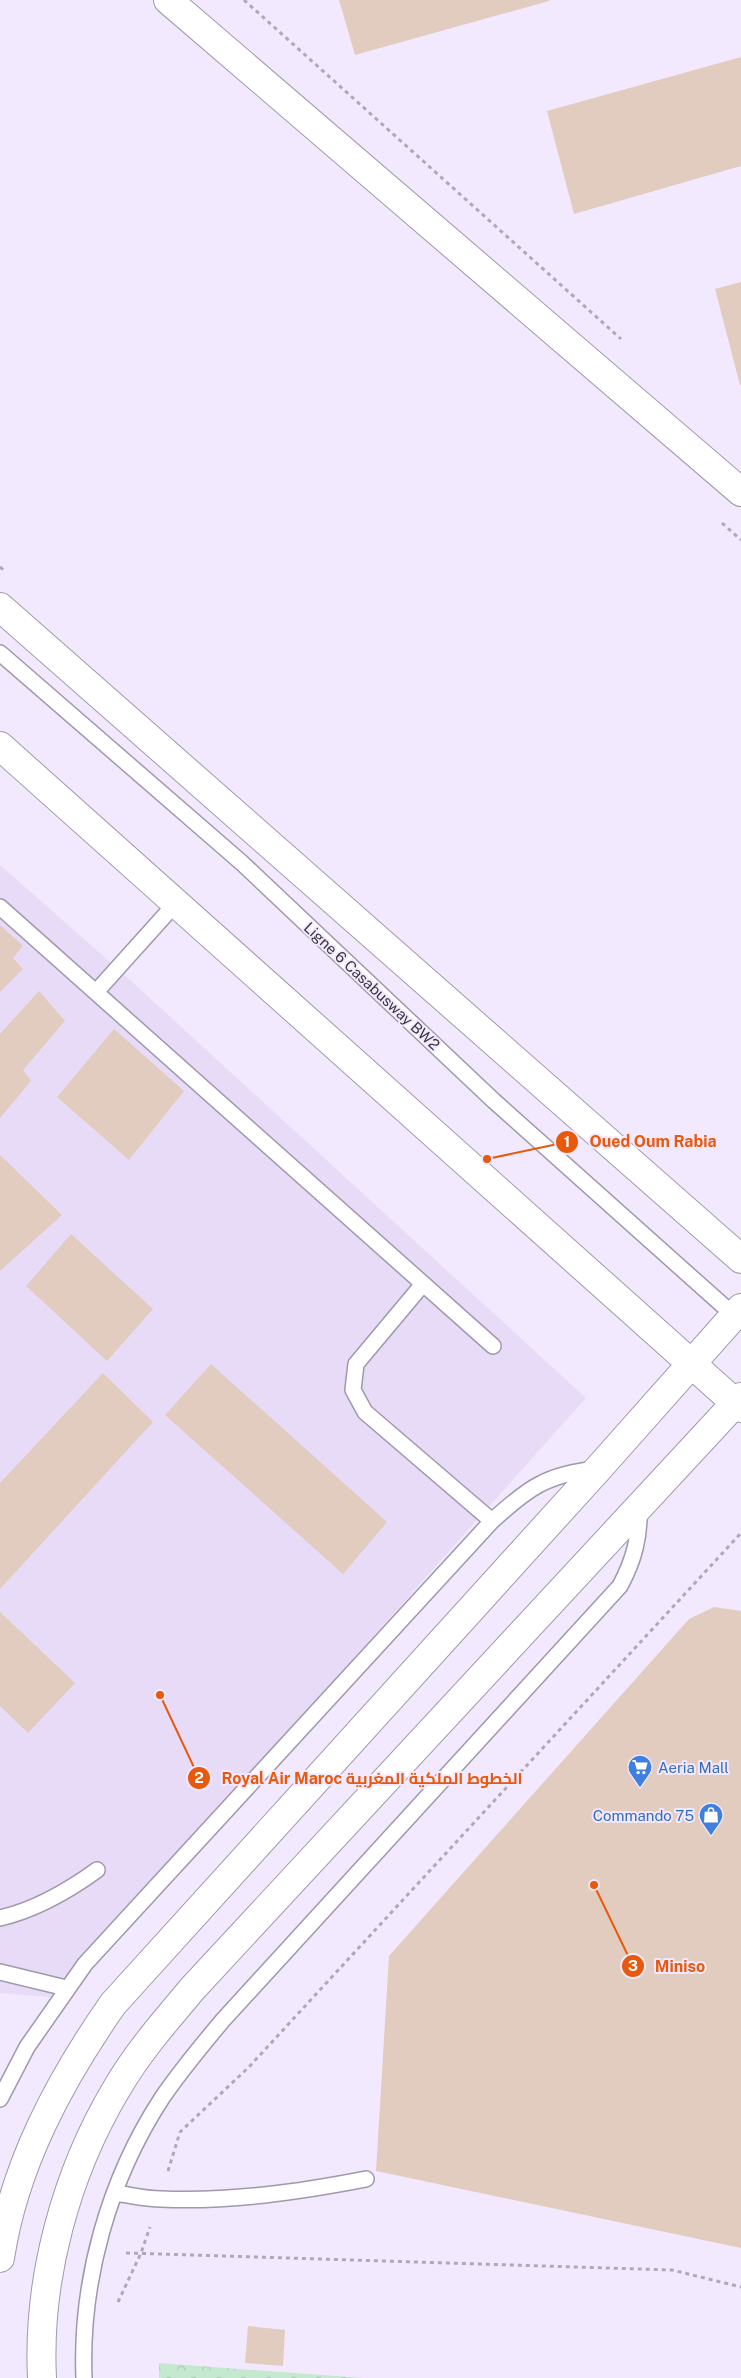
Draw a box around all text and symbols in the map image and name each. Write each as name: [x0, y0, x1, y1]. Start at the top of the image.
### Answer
street label: Ligne 6 Casabusway BW2: [301, 919, 443, 1053]
callout: Oued Oum Rabia: [555, 1126, 727, 1157]
text: Oued Oum Rabia: [589, 1132, 717, 1151]
text: 1: [564, 1133, 570, 1150]
supermarket icon: Aeria Mall: [627, 1754, 653, 1788]
place label: Aeria Mall: [658, 1759, 729, 1776]
callout: Royal Air Maroc الخطوط الملكية المغربية: [186, 1763, 533, 1794]
text: 2: [194, 1769, 204, 1786]
text: Royal Air Maroc الخطوط الملكية المغربية: [221, 1769, 523, 1788]
shop icon: Commando 75: [698, 1802, 724, 1836]
place label: Commando 75: [593, 1807, 694, 1824]
callout: Miniso: [620, 1950, 715, 1981]
text: 3: [628, 1957, 638, 1974]
text: Miniso: [655, 1957, 705, 1976]

